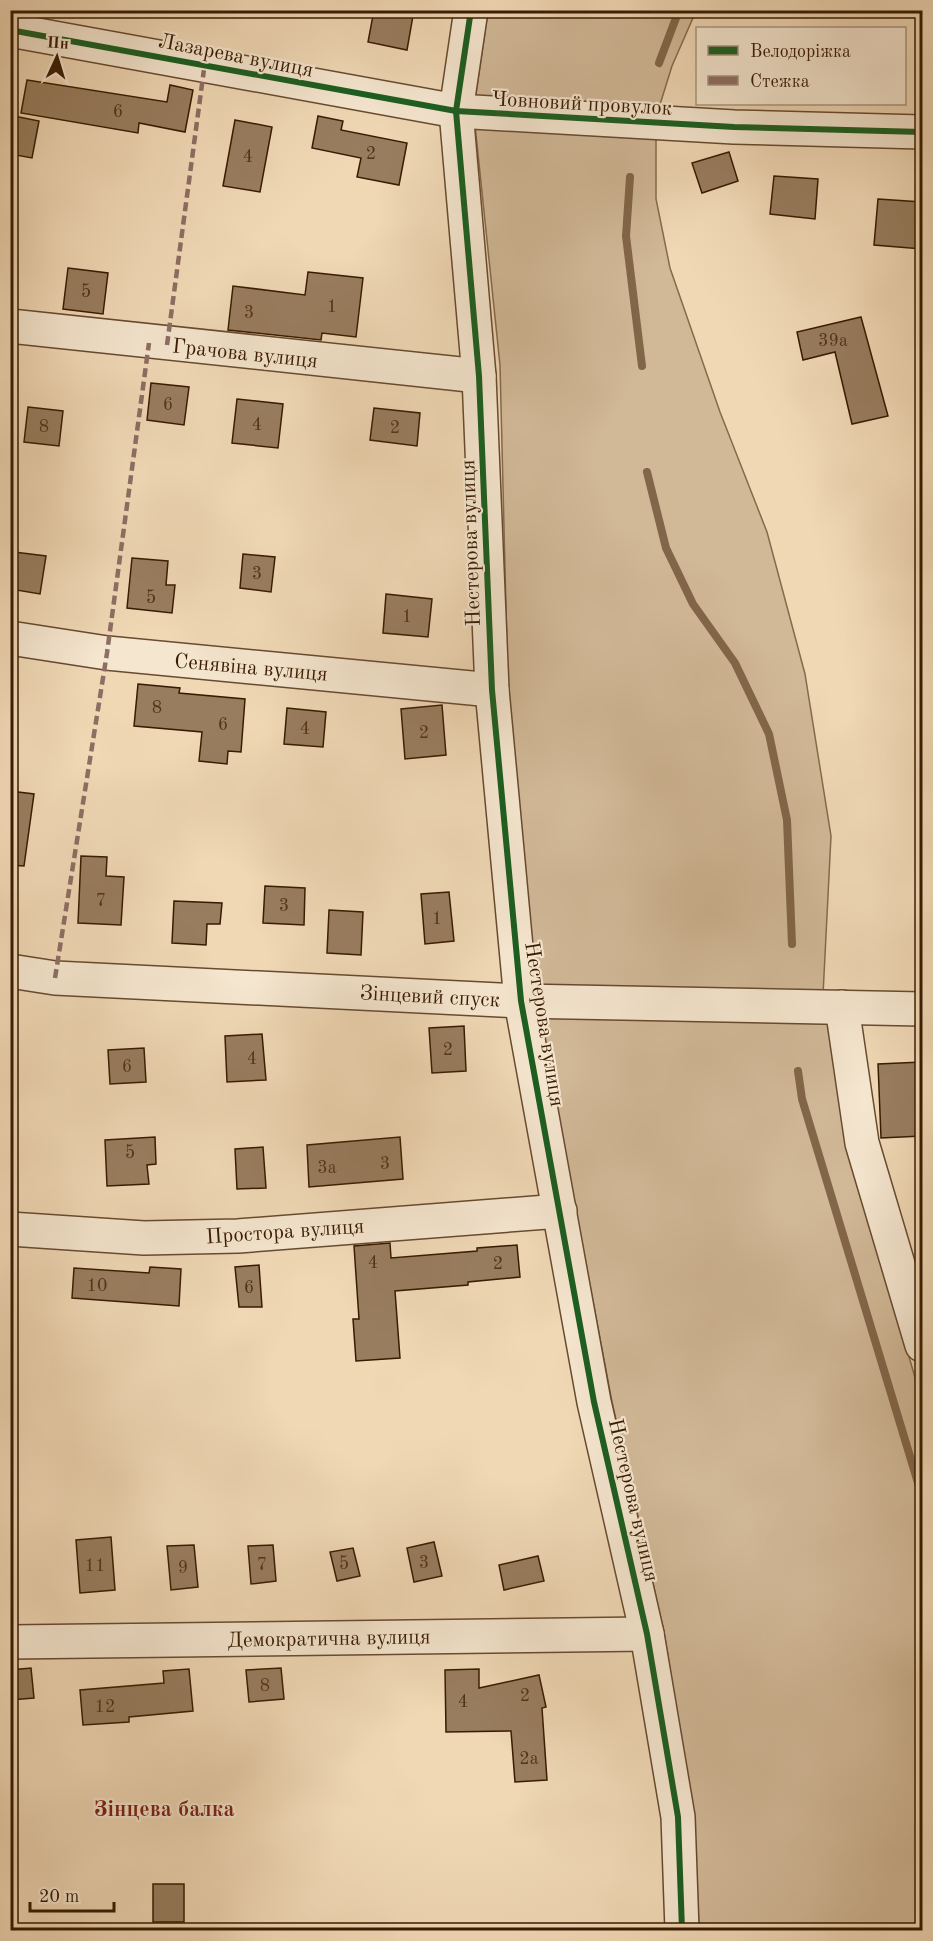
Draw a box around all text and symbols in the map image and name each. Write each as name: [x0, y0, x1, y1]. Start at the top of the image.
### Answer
north arrow: [27, 27, 87, 87]
legend: [696, 27, 906, 105]
street label: Лазарева вулиця: [156, 31, 315, 82]
text: Пн: [46, 35, 69, 53]
text: Велодоріжка: [750, 43, 851, 61]
text: Стежка: [750, 73, 810, 91]
street label: Човновий провулок: [491, 89, 673, 120]
house number: 6: [113, 103, 123, 121]
house number: 2: [366, 145, 376, 163]
house number: 4: [243, 148, 253, 166]
house number: 5: [81, 283, 91, 301]
house number: 1: [327, 298, 337, 316]
house number: 3: [244, 304, 254, 322]
house number: 39а: [818, 332, 848, 350]
street label: Грачова вулиця: [171, 336, 319, 373]
house number: 6: [163, 396, 173, 414]
house number: 4: [252, 416, 262, 434]
house number: 8: [39, 418, 49, 436]
house number: 2: [390, 419, 400, 437]
street label: Нестерова вулиця: [458, 459, 485, 627]
house number: 3: [252, 565, 262, 583]
house number: 5: [146, 589, 156, 607]
house number: 1: [402, 608, 412, 626]
street label: Сенявіна вулиця: [173, 651, 329, 686]
house number: 8: [152, 699, 162, 717]
house number: 6: [218, 716, 228, 734]
house number: 4: [300, 720, 310, 738]
house number: 2: [419, 724, 429, 742]
house number: 7: [96, 892, 106, 910]
house number: 3: [279, 897, 289, 915]
house number: 1: [432, 910, 442, 928]
street label: Нестерова вулиця: [520, 940, 567, 1108]
street label: Зінцевий спуск: [359, 983, 501, 1012]
house number: 2: [443, 1041, 453, 1059]
house number: 4: [247, 1050, 257, 1068]
house number: 6: [122, 1058, 132, 1076]
house number: 5: [125, 1144, 135, 1162]
house number: 3: [380, 1155, 390, 1173]
house number: 3а: [317, 1159, 337, 1177]
street label: Простора вулиця: [205, 1216, 365, 1249]
house number: 4: [368, 1254, 378, 1272]
house number: 2: [493, 1255, 503, 1273]
house number: 10: [87, 1277, 107, 1295]
house number: 6: [244, 1279, 254, 1297]
street label: Нестерова вулиця: [604, 1417, 662, 1584]
house number: 3: [419, 1554, 429, 1572]
house number: 5: [339, 1555, 349, 1573]
house number: 7: [257, 1556, 267, 1574]
house number: 11: [85, 1557, 105, 1575]
house number: 9: [178, 1559, 188, 1577]
street label: Демократична вулиця: [227, 1627, 431, 1652]
house number: 8: [260, 1677, 270, 1695]
house number: 2: [520, 1687, 530, 1705]
house number: 4: [458, 1693, 468, 1711]
house number: 12: [95, 1698, 115, 1716]
house number: 2а: [519, 1750, 539, 1768]
district label: Зінцева балка: [93, 1799, 235, 1821]
scale bar: [30, 1875, 114, 1913]
text: 20 m: [39, 1888, 79, 1906]

